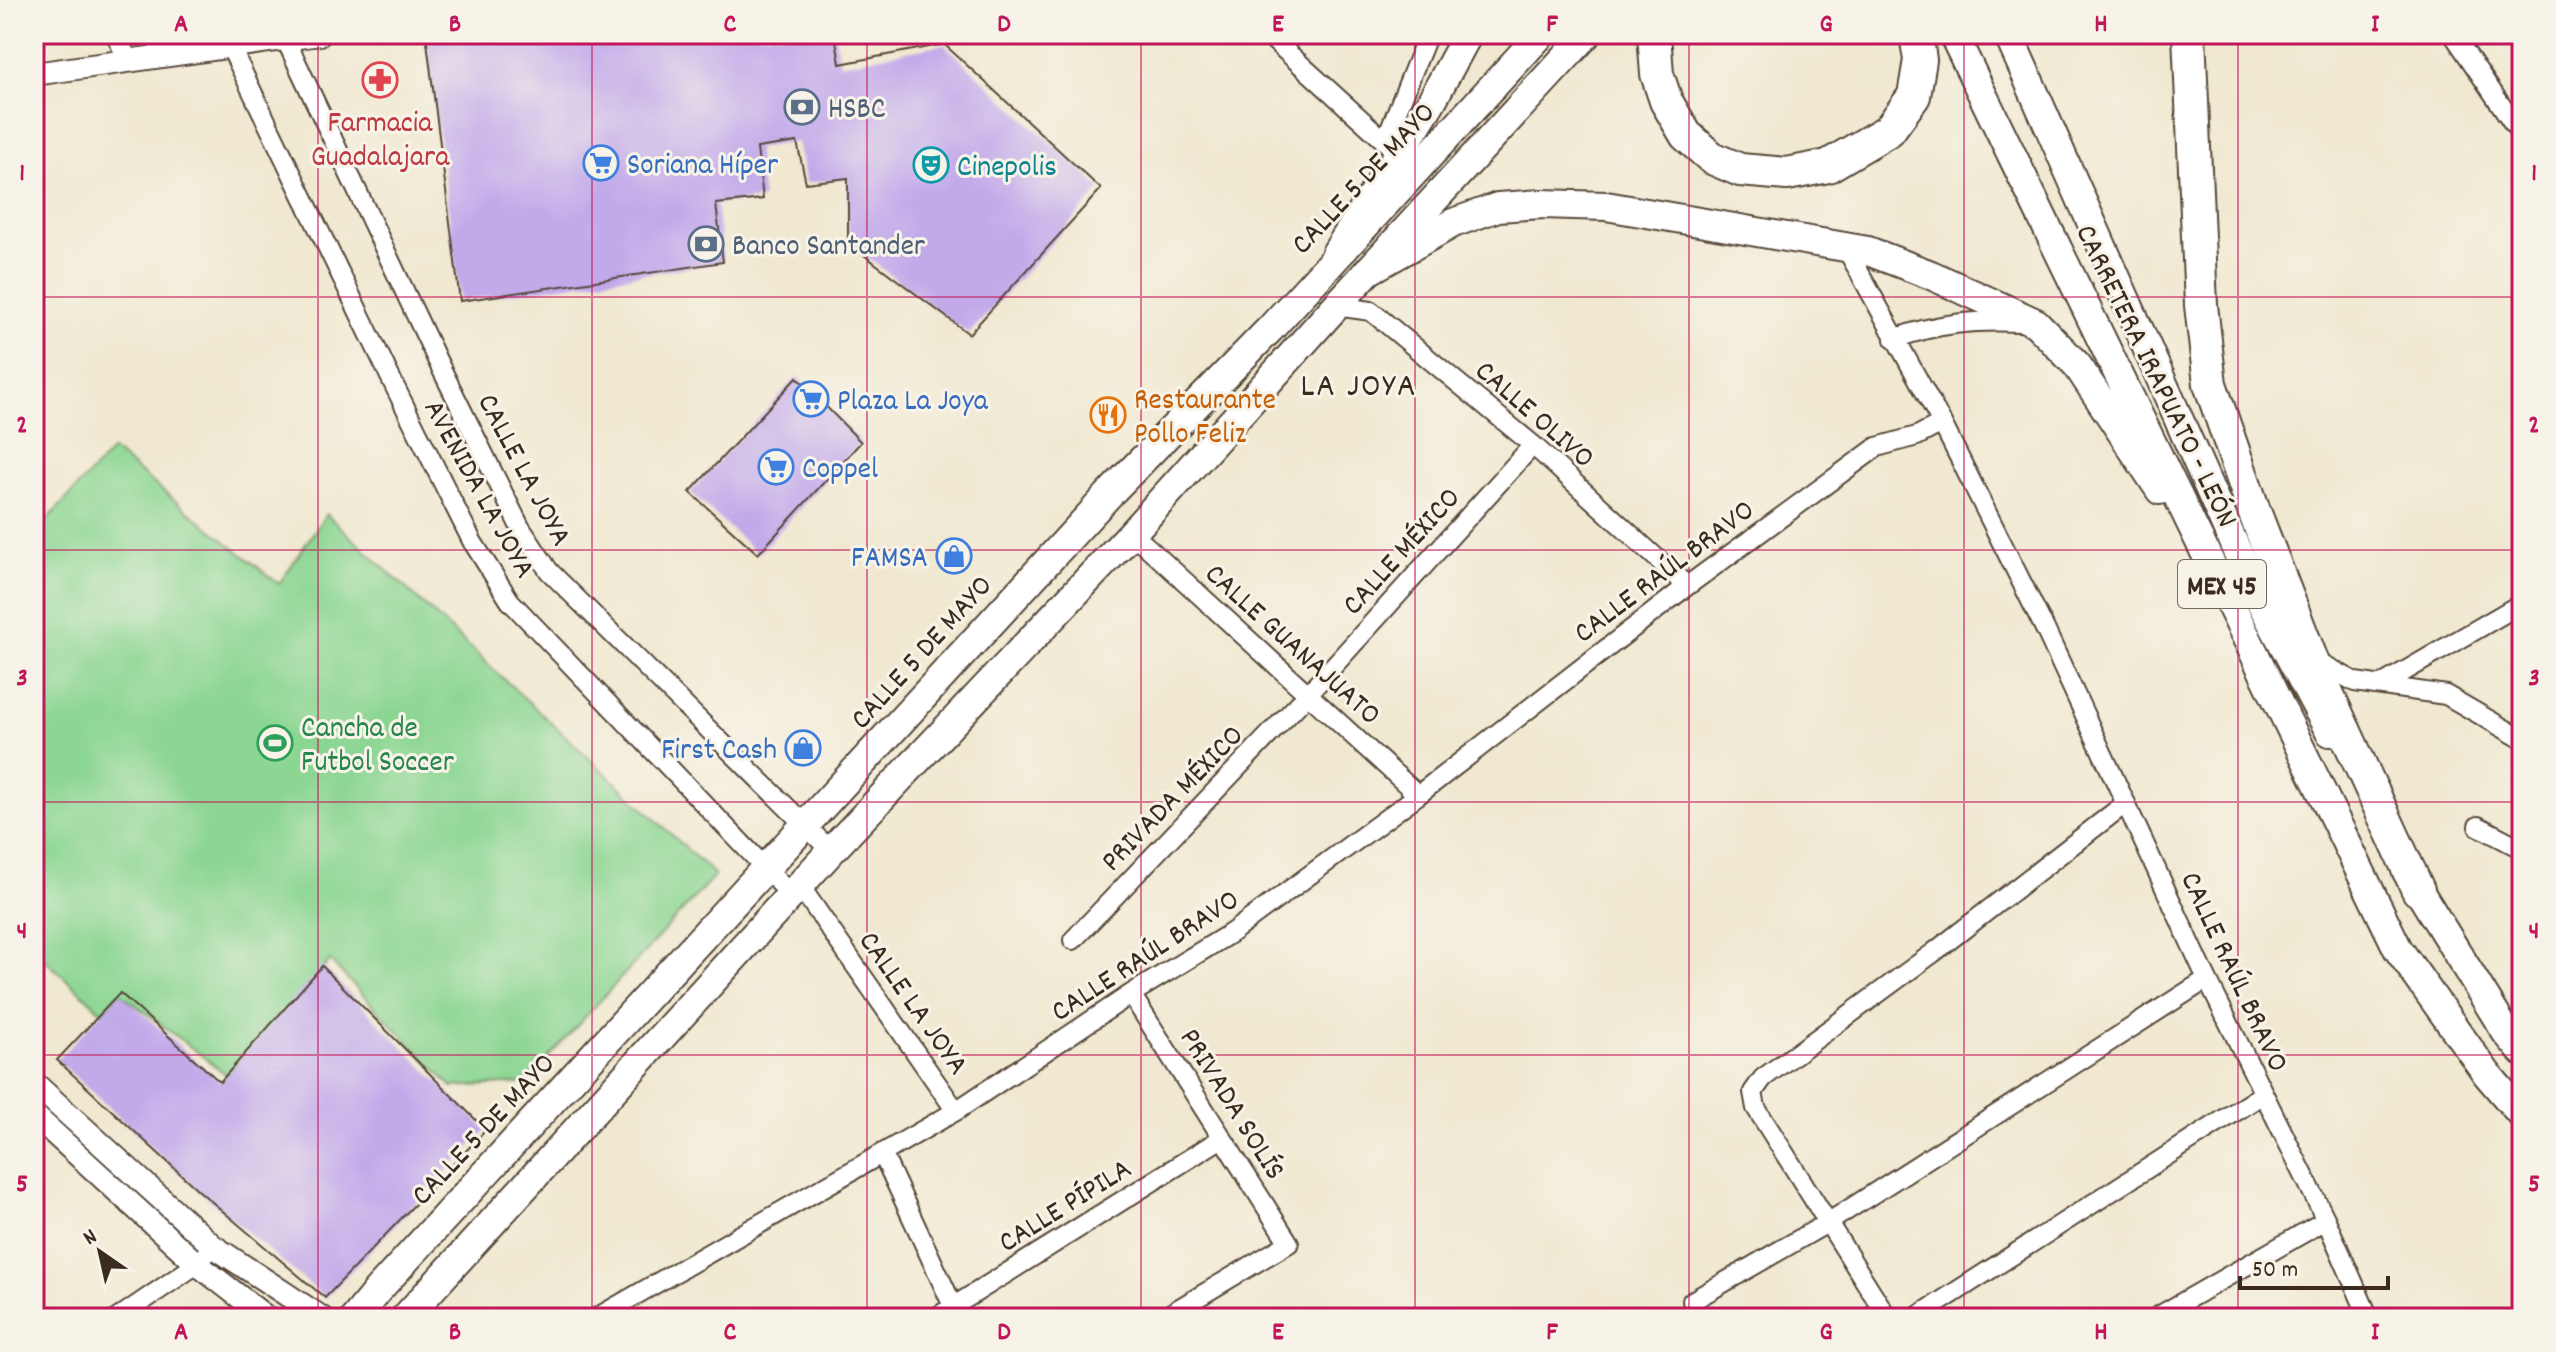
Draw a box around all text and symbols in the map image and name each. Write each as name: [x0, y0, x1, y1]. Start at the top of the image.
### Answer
text: A: [174, 7, 188, 44]
text: B: [449, 7, 461, 44]
text: C: [724, 7, 737, 44]
text: D: [997, 7, 1011, 44]
text: E: [1272, 7, 1284, 44]
text: F: [1546, 7, 1558, 44]
text: G: [1819, 7, 1833, 44]
text: H: [2094, 7, 2108, 44]
text: I: [2371, 7, 2380, 44]
pharmacy icon: Farmacia Guadalajara: [361, 61, 399, 99]
bank icon: HSBC: [783, 88, 821, 126]
place label: HSBC: [828, 90, 886, 133]
street label: CALLE 5 DE MAYO: [1283, 94, 1448, 266]
place label: Farmacia Guadalajara: [311, 104, 450, 181]
supermarket icon: Soriana Híper: [582, 144, 620, 182]
place label: Soriana Híper: [627, 146, 778, 189]
theatre icon: Cinepolis: [912, 146, 950, 184]
place label: Cinepolis: [957, 148, 1057, 191]
text: 1: [19, 156, 25, 193]
text: 1: [2531, 156, 2537, 193]
street label: CARRETERA IRAPUATO - LEÓN: [2062, 218, 2246, 536]
bank icon: Banco Santander: [687, 225, 725, 263]
place label: Banco Santander: [732, 227, 925, 270]
street label: CALLE OLIVO: [1464, 352, 1603, 481]
district label: LA JOYA: [1300, 364, 1418, 413]
supermarket icon: Plaza La Joya: [792, 380, 830, 418]
place label: Restaurante Pollo Feliz: [1134, 381, 1276, 458]
place label: Plaza La Joya: [837, 382, 989, 425]
street label: CALLE LA JOYA: [464, 387, 580, 555]
street label: AVENIDA LA JOYA: [410, 393, 544, 587]
restaurant icon: Restaurante Pollo Feliz: [1089, 396, 1127, 434]
text: 2: [16, 408, 28, 445]
text: 2: [2528, 408, 2540, 445]
supermarket icon: Coppel: [757, 448, 795, 486]
place label: Coppel: [802, 450, 878, 493]
street label: CALLE MÉXICO: [1334, 479, 1473, 627]
street label: CALLE RAÚL BRAVO: [1566, 491, 1765, 656]
shop icon: FAMSA: [935, 537, 973, 575]
place label: FAMSA: [851, 539, 928, 582]
street label: CALLE GUANAJUATO: [1193, 555, 1389, 737]
road number: MEX 45: [2178, 560, 2266, 608]
street label: CALLE 5 DE MAYO: [842, 567, 1005, 741]
text: 3: [16, 661, 28, 698]
text: 3: [2528, 661, 2540, 698]
place label: Cancha de Futbol Soccer: [301, 709, 454, 786]
street label: PRIVADA MÉXICO: [1093, 717, 1256, 883]
sports icon: Cancha de Futbol Soccer: [256, 724, 294, 762]
shop icon: First Cash: [784, 729, 822, 767]
place label: First Cash: [661, 731, 777, 774]
street label: CALLE RAÚL BRAVO: [2167, 866, 2297, 1080]
street label: CALLE RAÚL BRAVO: [1044, 881, 1249, 1035]
text: 4: [17, 914, 27, 951]
text: 4: [2529, 914, 2539, 951]
street label: CALLE LA JOYA: [846, 924, 977, 1085]
street label: PRIVADA SOLÍS: [1167, 1021, 1294, 1189]
street label: CALLE 5 DE MAYO: [403, 1045, 568, 1217]
street label: CALLE PÍPILA: [991, 1150, 1141, 1266]
text: 5: [16, 1167, 28, 1204]
text: 5: [2528, 1167, 2540, 1204]
north arrow: [60, 1212, 140, 1292]
text: N: [78, 1222, 104, 1254]
scale bar: [2240, 1240, 2388, 1290]
text: 50 m: [2252, 1254, 2298, 1288]
text: A: [174, 1315, 188, 1352]
text: B: [449, 1315, 461, 1352]
text: C: [724, 1315, 737, 1352]
text: D: [997, 1315, 1011, 1352]
text: E: [1272, 1315, 1284, 1352]
text: F: [1546, 1315, 1558, 1352]
text: G: [1819, 1315, 1833, 1352]
text: H: [2094, 1315, 2108, 1352]
text: I: [2371, 1315, 2380, 1352]

